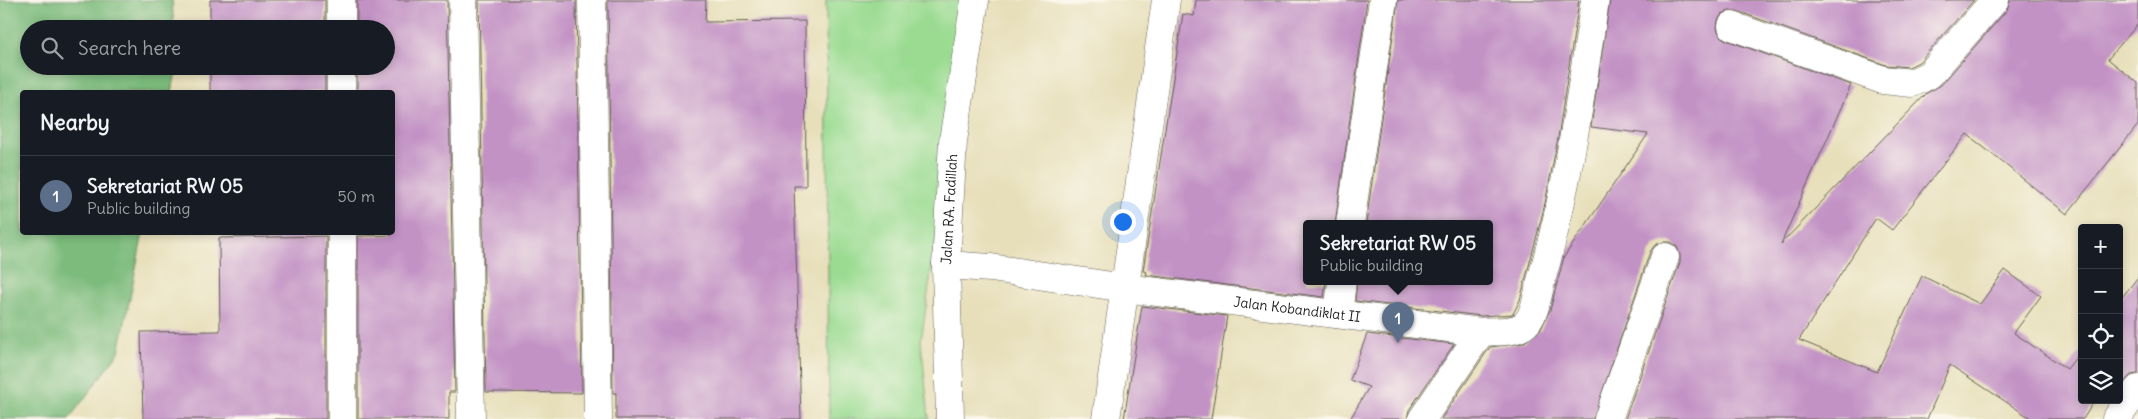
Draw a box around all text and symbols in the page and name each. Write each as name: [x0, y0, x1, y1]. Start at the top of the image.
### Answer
search box: [20, 20, 395, 75]
icon: search: [38, 34, 66, 62]
text: Search here: [78, 36, 181, 60]
text: Nearby: [40, 109, 110, 136]
street label: Jalan RA. Fadillah: [937, 153, 961, 265]
text: Sekretariat RW 05: [87, 174, 243, 198]
text: 1: [53, 186, 59, 206]
text: 50 m: [337, 186, 375, 206]
text: Public building: [87, 198, 190, 218]
your location: [1110, 209, 1136, 235]
popup: [1303, 220, 1493, 285]
map controls: [2078, 224, 2123, 404]
button: +: [2078, 224, 2123, 269]
text: Sekretariat RW 05: [1320, 231, 1476, 255]
text: Public building: [1320, 255, 1423, 275]
button: −: [2078, 269, 2123, 314]
street label: Jalan Kobandiklat II: [1233, 292, 1362, 326]
pin: 1: [1382, 302, 1414, 343]
button: locate: [2078, 314, 2123, 359]
button: layers: [2078, 359, 2123, 404]

